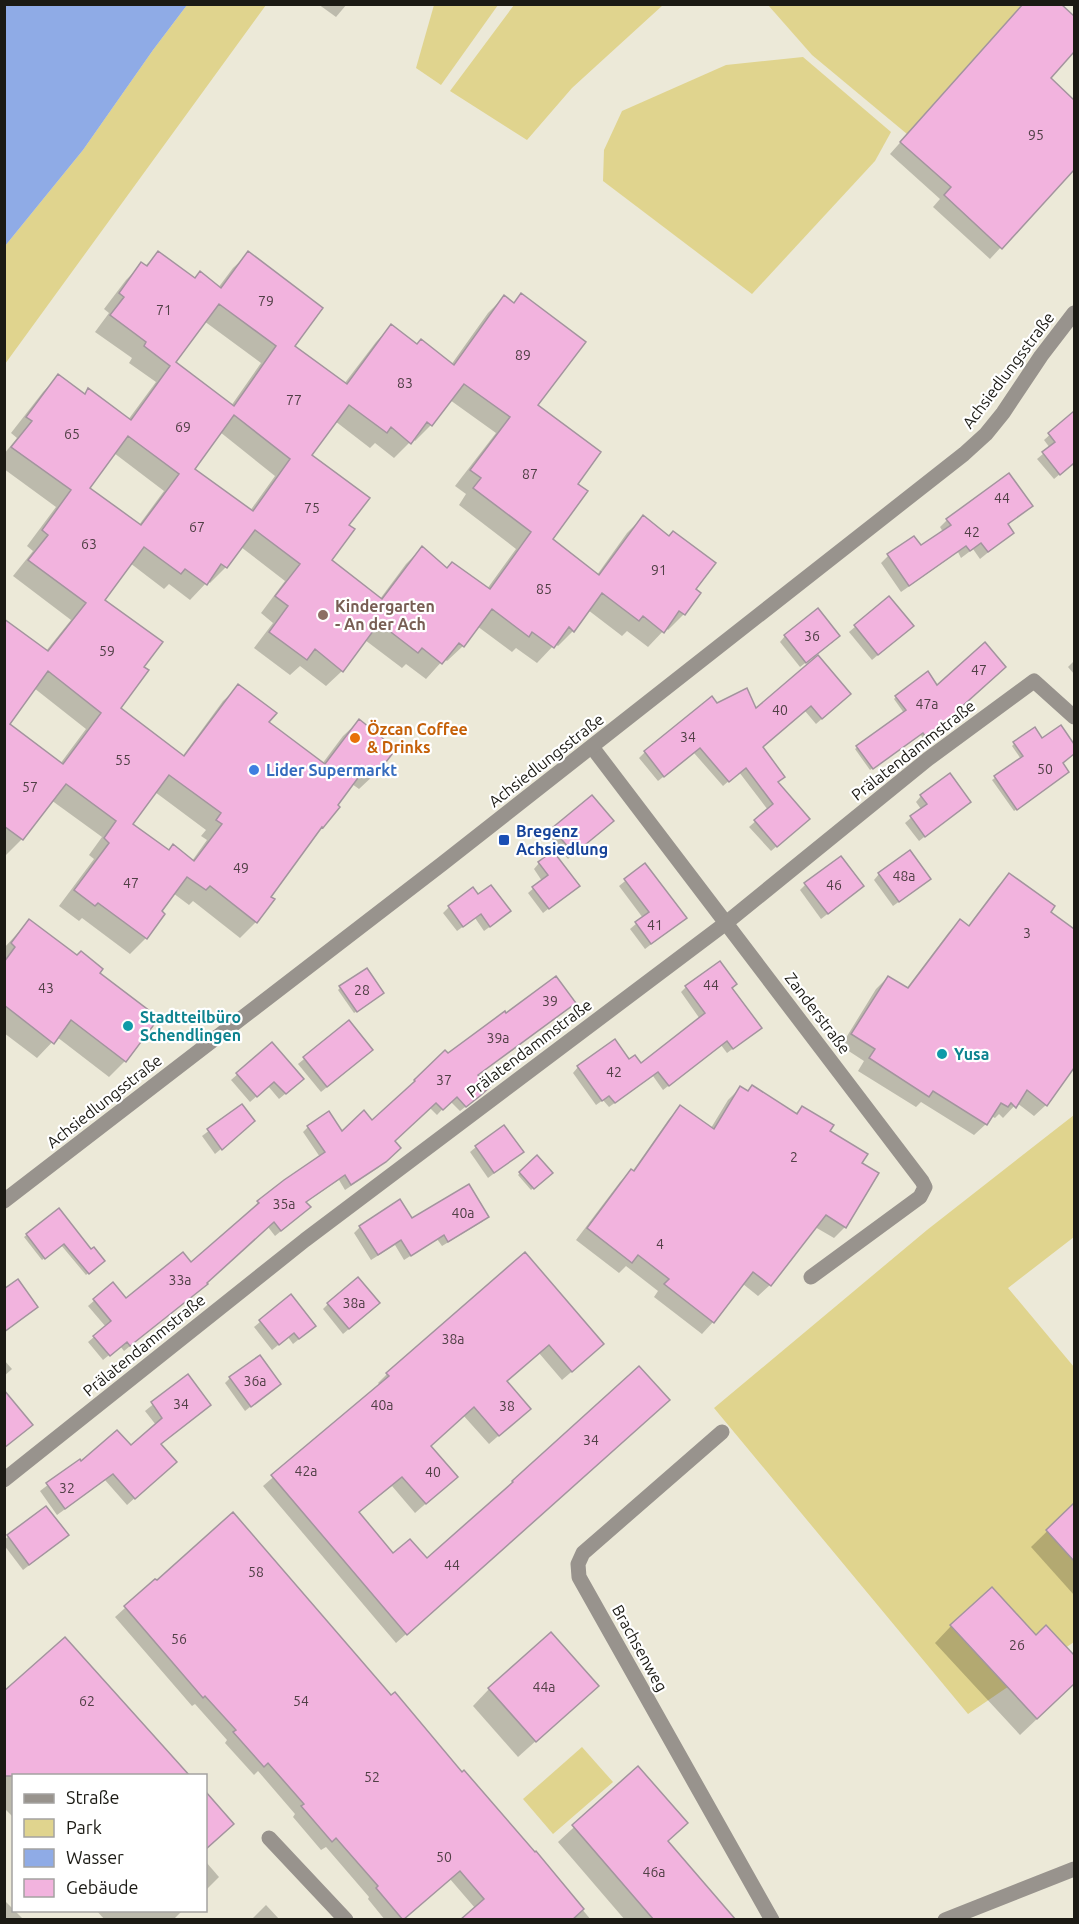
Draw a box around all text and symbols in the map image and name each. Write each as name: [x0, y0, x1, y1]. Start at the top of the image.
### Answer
house number: 95: [1028, 127, 1044, 143]
house number: 79: [258, 293, 274, 309]
house number: 71: [156, 302, 172, 318]
street label: Achsiedlungsstraße: [959, 308, 1057, 432]
house number: 89: [515, 347, 531, 363]
house number: 83: [397, 375, 413, 391]
house number: 77: [286, 392, 302, 408]
house number: 69: [175, 419, 191, 435]
house number: 65: [64, 426, 80, 442]
house number: 87: [522, 466, 538, 482]
house number: 44: [994, 490, 1010, 506]
house number: 75: [304, 500, 320, 516]
house number: 67: [189, 519, 205, 535]
house number: 42: [964, 524, 980, 540]
house number: 63: [81, 536, 97, 552]
house number: 91: [651, 562, 667, 578]
house number: 85: [536, 581, 552, 597]
place label: Kindergarten - An der Ach: [335, 597, 435, 633]
marker: Kindergarten - An der Ach: [316, 608, 330, 622]
house number: 36: [804, 628, 820, 644]
house number: 59: [99, 643, 115, 659]
house number: 47: [971, 662, 987, 678]
street label: Prälatendammstraße: [848, 696, 978, 804]
house number: 47a: [916, 696, 939, 712]
house number: 40: [772, 702, 788, 718]
street label: Achsiedlungsstraße: [485, 710, 607, 810]
place label: Özcan Coffee & Drinks: [367, 719, 468, 756]
house number: 34: [680, 729, 696, 745]
marker: Özcan Coffee & Drinks: [348, 731, 362, 745]
house number: 55: [115, 752, 131, 768]
place label: Lider Supermarkt: [266, 761, 397, 779]
house number: 50: [1037, 761, 1053, 777]
marker: Lider Supermarkt: [247, 763, 261, 777]
house number: 57: [22, 779, 38, 795]
place label: Bregenz Achsiedlung: [516, 822, 608, 858]
marker: Bregenz Achsiedlung: [497, 833, 511, 847]
house number: 49: [233, 860, 249, 876]
house number: 48a: [893, 868, 916, 884]
house number: 47: [123, 875, 139, 891]
house number: 46: [826, 877, 842, 893]
house number: 41: [647, 917, 663, 933]
house number: 3: [1023, 925, 1031, 941]
street label: Zanderstraße: [782, 969, 854, 1057]
house number: 44: [703, 977, 719, 993]
house number: 43: [38, 980, 54, 996]
house number: 28: [354, 982, 370, 998]
house number: 39: [542, 993, 558, 1009]
street label: Prälatendammstraße: [463, 995, 595, 1101]
place label: Stadtteilbüro Schendlingen: [140, 1008, 241, 1044]
marker: Stadtteilbüro Schendlingen: [121, 1019, 135, 1033]
house number: 39a: [487, 1030, 510, 1046]
place label: Yusa: [954, 1045, 989, 1063]
marker: Yusa: [935, 1047, 949, 1061]
street label: Achsiedlungsstraße: [43, 1051, 165, 1151]
house number: 42: [606, 1064, 622, 1080]
house number: 37: [436, 1072, 452, 1088]
house number: 2: [790, 1149, 798, 1165]
house number: 35a: [273, 1196, 296, 1212]
house number: 40a: [452, 1205, 475, 1221]
house number: 4: [656, 1236, 664, 1252]
house number: 33a: [169, 1272, 192, 1288]
street label: Prälatendammstraße: [79, 1290, 209, 1400]
house number: 38a: [343, 1295, 366, 1311]
house number: 38a: [442, 1331, 465, 1347]
house number: 36a: [244, 1373, 267, 1389]
house number: 34: [173, 1396, 189, 1412]
house number: 40a: [371, 1397, 394, 1413]
house number: 38: [499, 1398, 515, 1414]
house number: 34: [583, 1432, 599, 1448]
house number: 42a: [295, 1463, 318, 1479]
house number: 40: [425, 1464, 441, 1480]
house number: 32: [59, 1480, 75, 1496]
house number: 44: [444, 1557, 460, 1573]
house number: 58: [248, 1564, 264, 1580]
street label: Brachsenweg: [609, 1602, 671, 1694]
house number: 56: [171, 1631, 187, 1647]
house number: 26: [1009, 1637, 1025, 1653]
house number: 44a: [533, 1679, 556, 1695]
house number: 62: [79, 1693, 95, 1709]
house number: 54: [293, 1693, 309, 1709]
house number: 52: [364, 1769, 380, 1785]
legend: [12, 1774, 207, 1912]
text: Straße: [66, 1787, 119, 1807]
text: Park: [66, 1817, 102, 1837]
text: Wasser: [66, 1847, 124, 1867]
house number: 50: [436, 1849, 452, 1865]
house number: 46a: [643, 1864, 666, 1880]
text: Gebäude: [66, 1877, 138, 1897]

